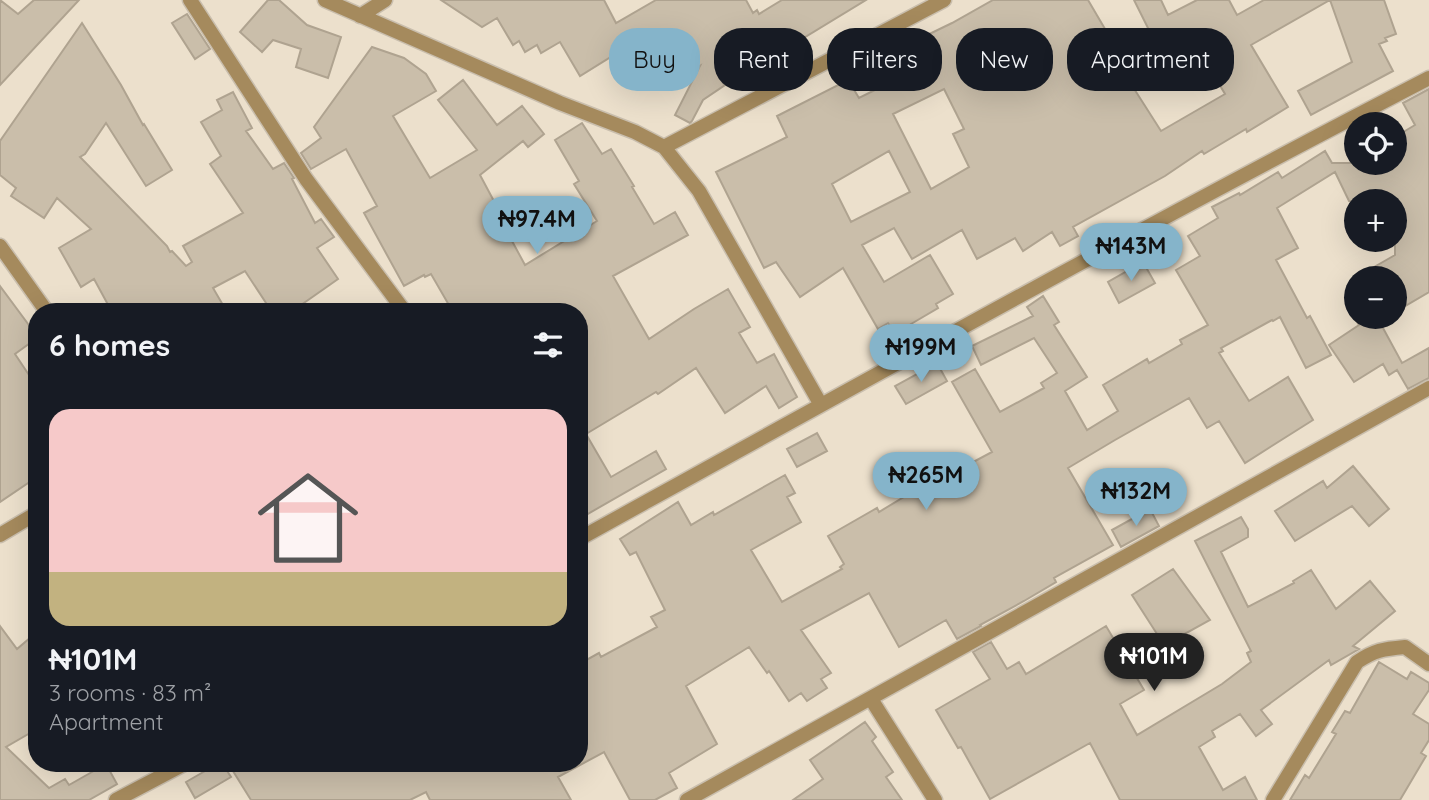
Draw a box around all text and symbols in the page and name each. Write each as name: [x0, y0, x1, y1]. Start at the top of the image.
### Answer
chip: Buy: [609, 28, 700, 91]
chip: Rent: [714, 28, 813, 91]
chip: Filters: [827, 28, 942, 91]
chip: New: [956, 28, 1053, 91]
chip: Apartment: [1067, 28, 1234, 91]
map controls: [1344, 112, 1407, 329]
button: locate: [1344, 112, 1407, 175]
button: +: [1344, 189, 1407, 252]
pin: ₦97.4M: [480, 196, 594, 256]
text: ₦97.4M: [498, 204, 576, 233]
pin: ₦143M: [1082, 224, 1180, 283]
text: ₦143M: [1096, 231, 1166, 260]
button: −: [1344, 266, 1407, 329]
pin: ₦199M: [872, 324, 970, 384]
text: 6 homes: [49, 326, 170, 364]
icon: filters: [529, 326, 567, 364]
text: ₦199M: [886, 332, 956, 361]
pin: ₦265M: [877, 452, 975, 512]
icon: home: [245, 455, 371, 581]
text: ₦265M: [889, 460, 963, 489]
pin: ₦132M: [1087, 468, 1185, 528]
text: ₦132M: [1101, 476, 1171, 505]
pin: ₦101M: [1105, 634, 1203, 693]
text: ₦101M: [49, 640, 137, 678]
text: ₦101M: [1120, 641, 1188, 670]
text: 3 rooms · 83 m²: [49, 678, 211, 707]
text: Apartment: [49, 707, 163, 736]

